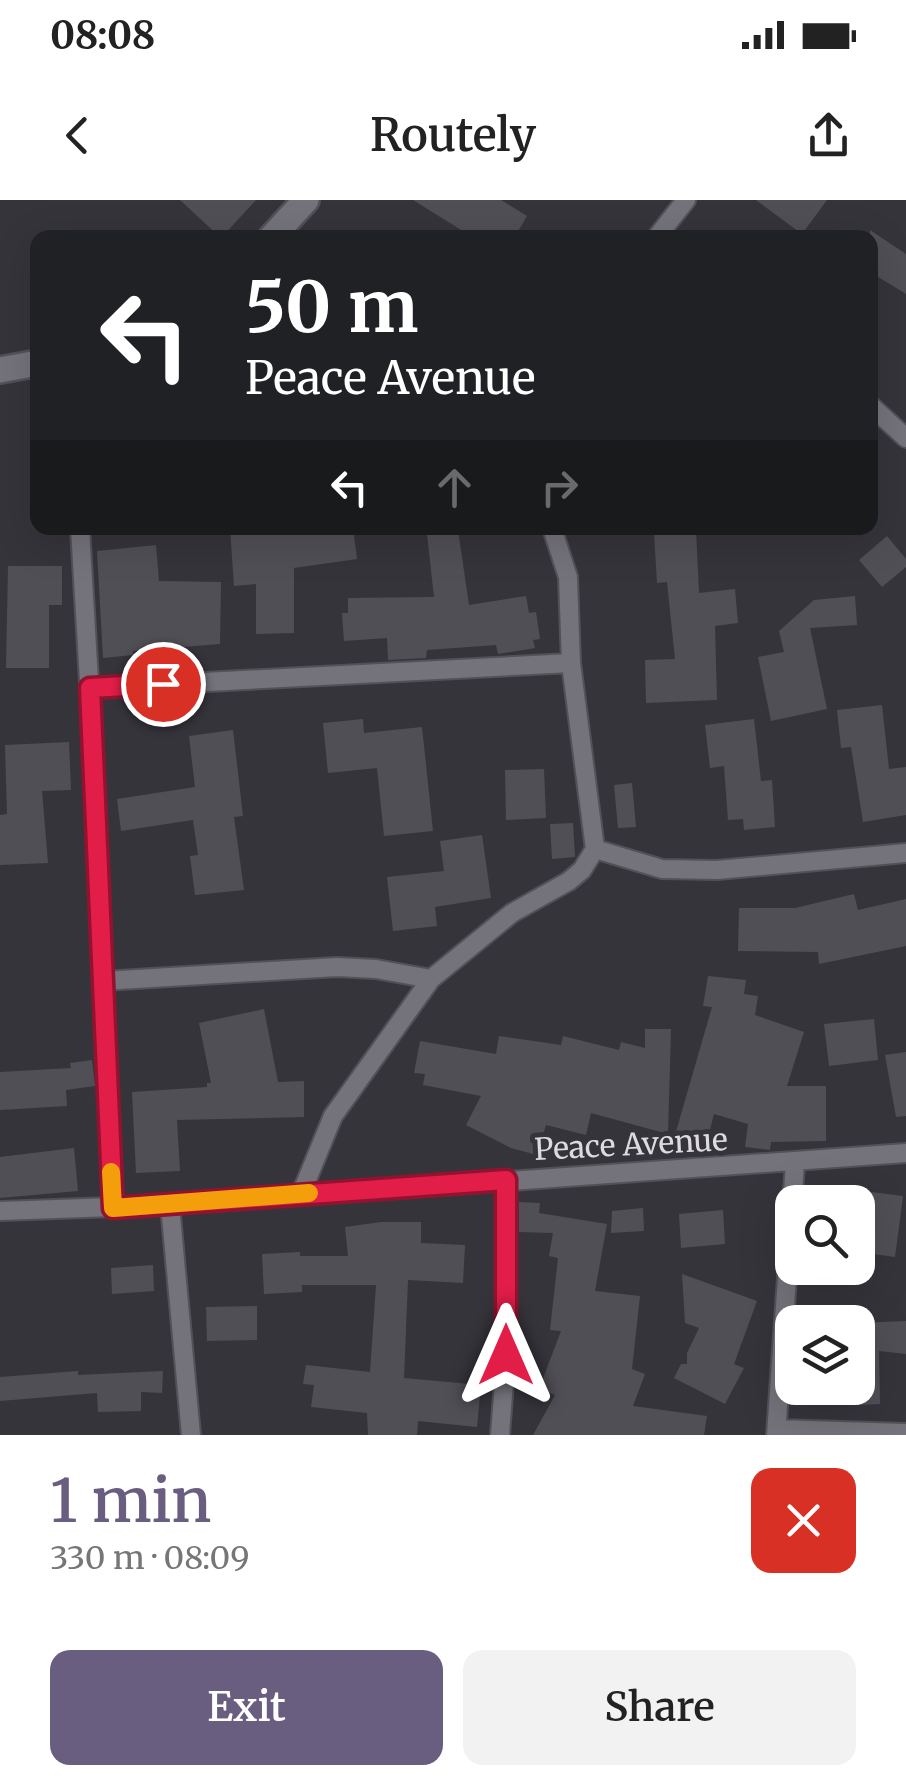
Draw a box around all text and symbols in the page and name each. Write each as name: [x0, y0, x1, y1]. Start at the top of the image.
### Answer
text: 08:08: [50, 12, 155, 59]
text: Routely: [370, 107, 536, 163]
icon: back: [50, 108, 105, 163]
icon: share: [801, 108, 856, 163]
text: 50 m: [245, 263, 418, 351]
icon: left: [80, 270, 210, 400]
text: Peace Avenue: [245, 350, 535, 406]
icon: left: [322, 460, 377, 515]
icon: ahead: [427, 460, 482, 515]
icon: right: [532, 460, 587, 515]
pin: [121, 642, 206, 727]
icon: arrive: [136, 657, 191, 712]
street label: Peace Avenue: [533, 1120, 729, 1168]
map controls: [775, 1185, 875, 1405]
button: search: [775, 1185, 875, 1285]
position arrow: [454, 1303, 558, 1407]
button: layers: [775, 1305, 875, 1405]
text: 1 min: [50, 1463, 211, 1538]
button: close: [751, 1468, 856, 1573]
text: 330 m · 08:09: [50, 1538, 250, 1578]
button: Exit: [50, 1650, 443, 1765]
button: Share: [463, 1650, 856, 1765]

